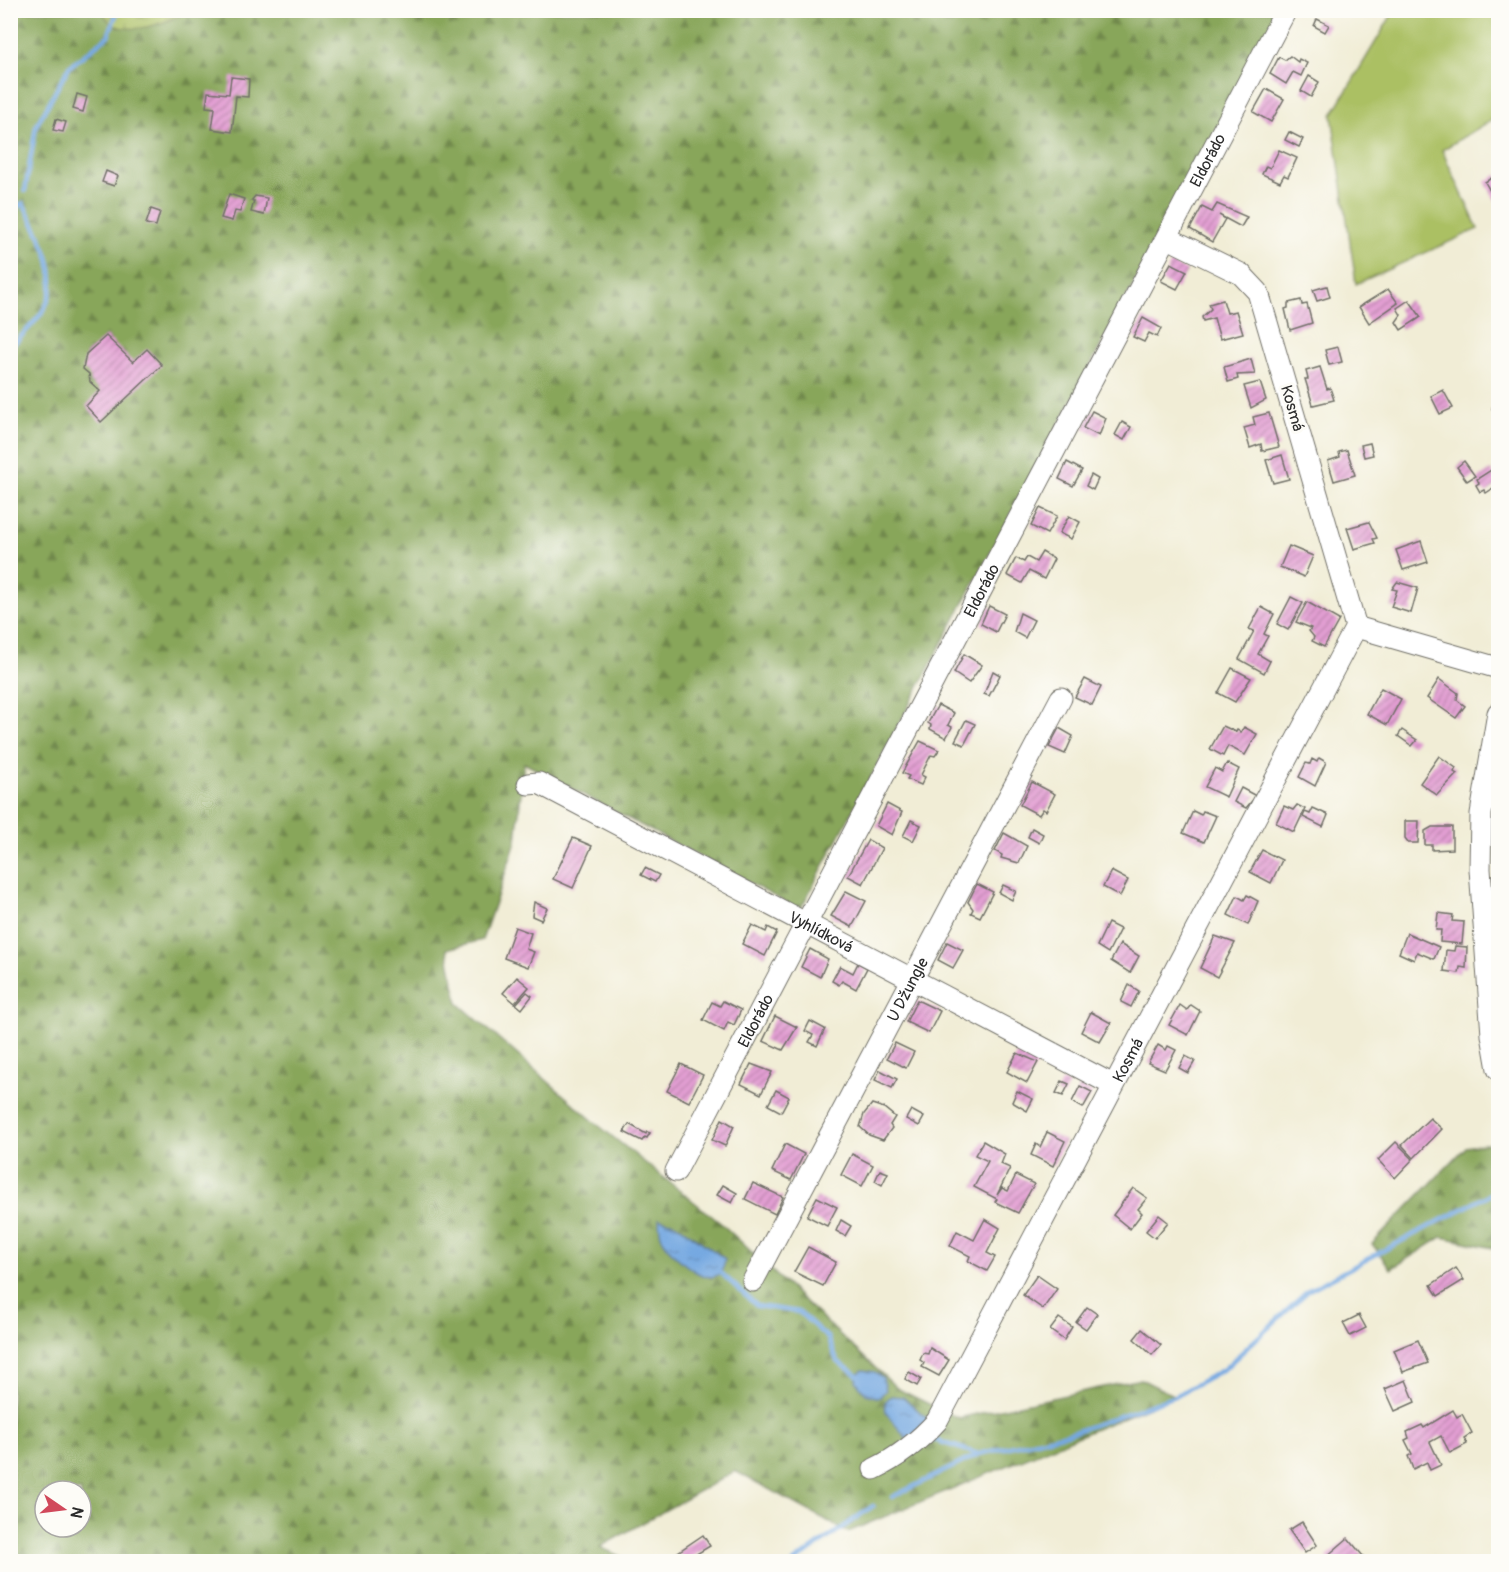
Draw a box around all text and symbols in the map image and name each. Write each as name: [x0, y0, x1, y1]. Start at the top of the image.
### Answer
street label: Eldorádo: [1186, 130, 1230, 191]
street label: Kosmá: [1276, 383, 1308, 434]
street label: Eldorádo: [960, 560, 1004, 621]
street label: Vyhlídková: [785, 907, 856, 958]
street label: U Džungle: [883, 954, 933, 1025]
street label: Eldorádo: [734, 990, 778, 1051]
street label: Kosmá: [1109, 1035, 1148, 1086]
north arrow: [33, 1479, 93, 1539]
text: N: [66, 1505, 88, 1520]

